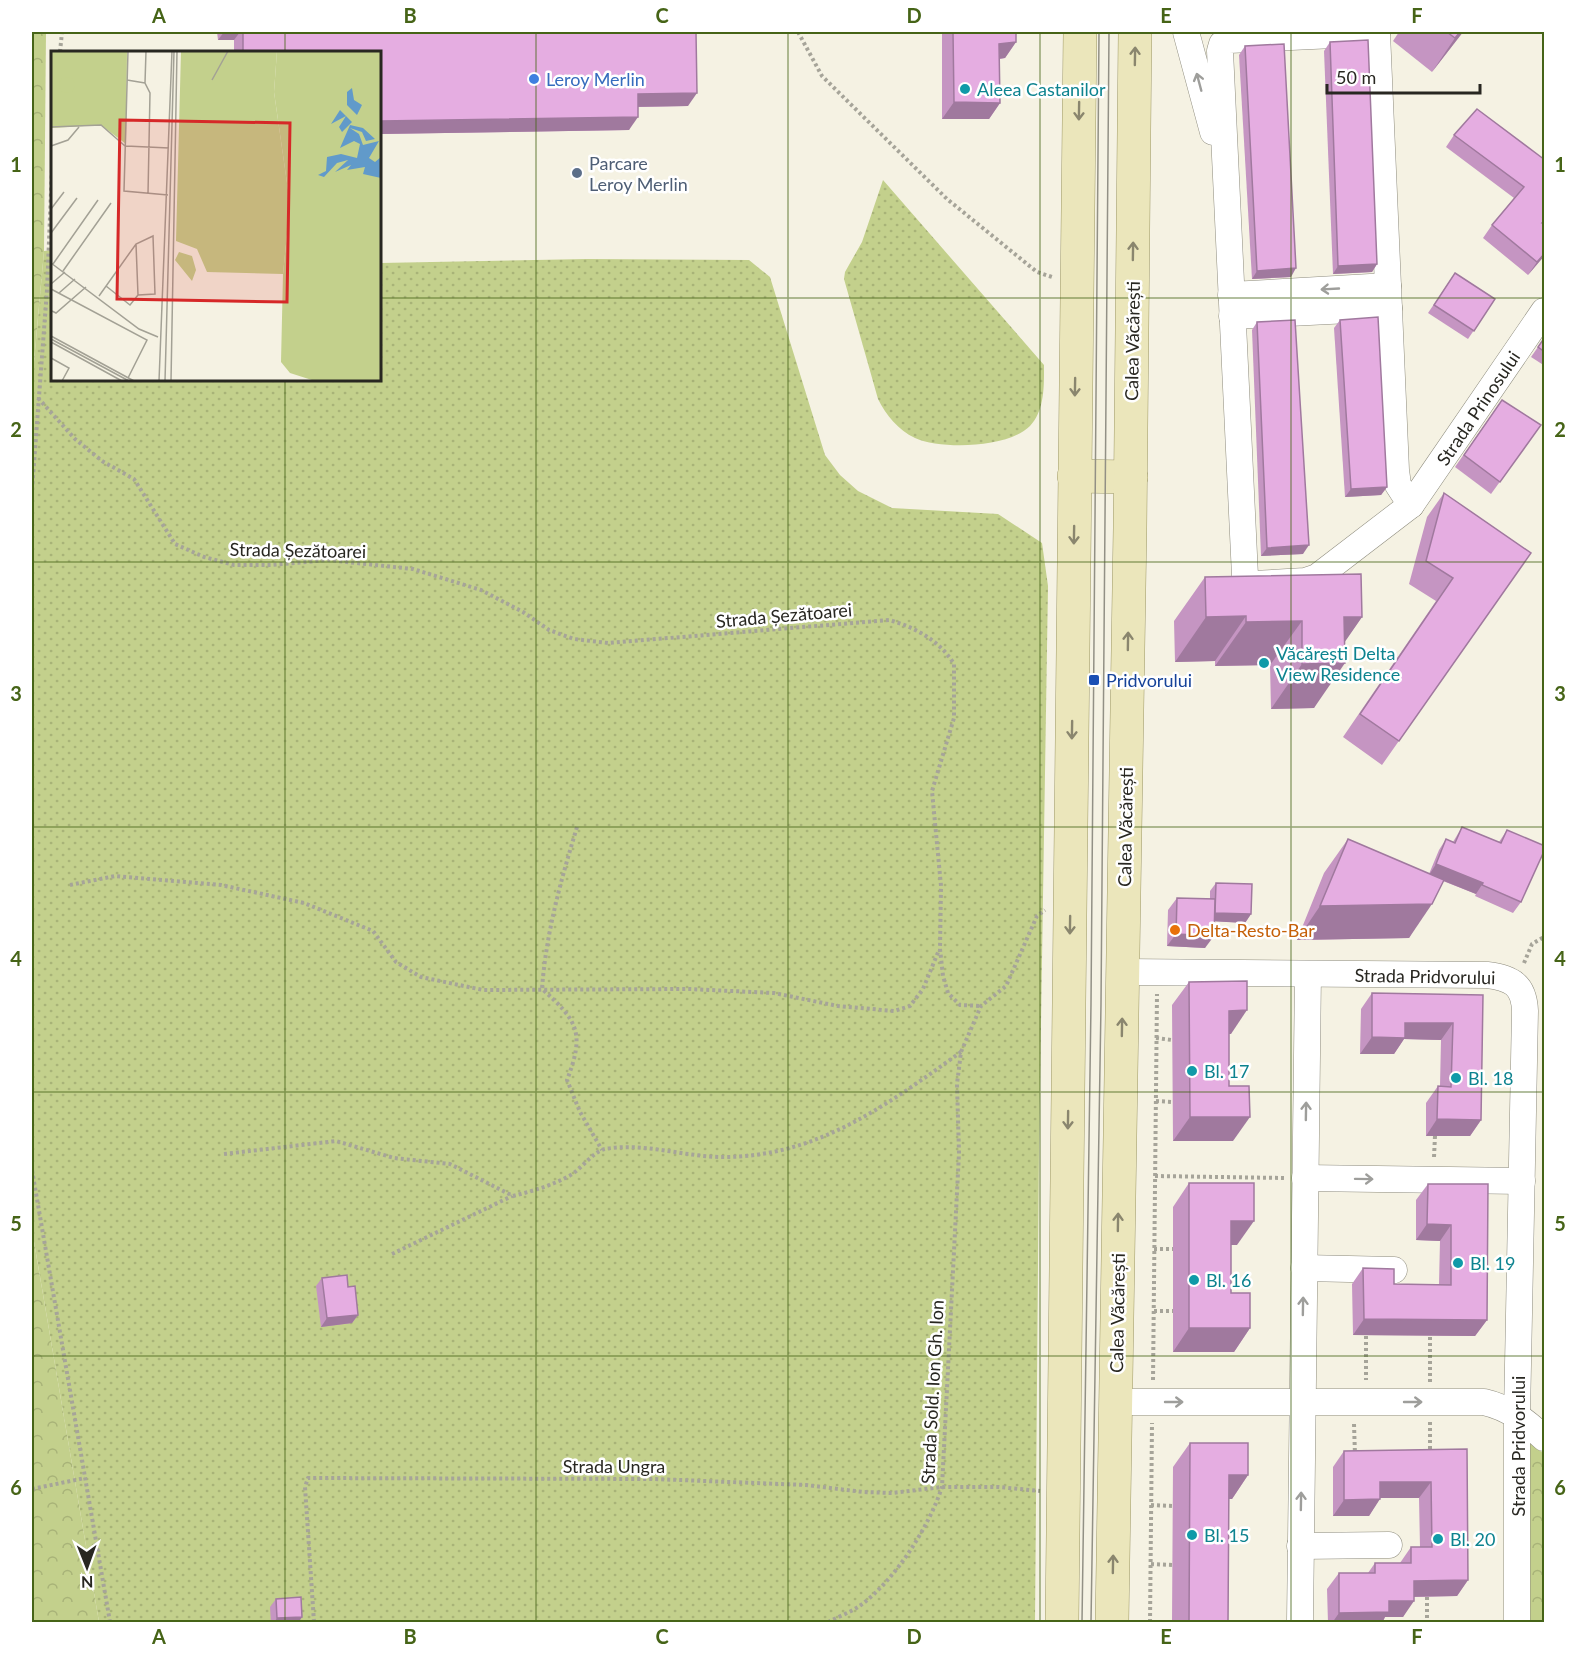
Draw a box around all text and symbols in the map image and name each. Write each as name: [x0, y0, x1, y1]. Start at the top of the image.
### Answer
text: A: [151, 3, 166, 27]
text: B: [403, 3, 417, 27]
text: C: [655, 3, 669, 27]
text: D: [906, 3, 922, 27]
text: E: [1160, 3, 1172, 27]
text: F: [1411, 3, 1423, 27]
one-way arrow: [1129, 46, 1141, 66]
inset map: [51, 51, 381, 381]
scale bar: [1327, 57, 1480, 95]
text: 50 m: [1336, 66, 1376, 88]
place label: Leroy Merlin: [546, 68, 645, 90]
marker: Leroy Merlin: [527, 72, 541, 86]
one-way arrow: [1193, 73, 1205, 92]
place label: Aleea Castanilor: [977, 78, 1106, 100]
marker: Aleea Castanilor: [958, 82, 972, 96]
one-way arrow: [1073, 100, 1085, 120]
text: 1: [10, 152, 22, 176]
place label: Parcare Leroy Merlin: [589, 152, 688, 195]
text: 1: [1554, 152, 1566, 176]
marker: Parcare Leroy Merlin: [570, 166, 584, 180]
one-way arrow: [1127, 241, 1139, 261]
street label: Calea Văcărești: [1120, 281, 1144, 401]
one-way arrow: [1321, 284, 1341, 295]
street label: Strada Prinosului: [1432, 347, 1524, 469]
one-way arrow: [1070, 377, 1081, 397]
text: 2: [10, 417, 22, 441]
text: 2: [1554, 417, 1566, 441]
one-way arrow: [1068, 524, 1080, 544]
street label: Strada Șezătoarei: [230, 538, 366, 562]
street label: Strada Șezătoarei: [715, 598, 853, 632]
one-way arrow: [1122, 631, 1134, 651]
place label: Văcărești Delta View Residence: [1276, 642, 1400, 685]
marker: Văcărești Delta View Residence: [1257, 656, 1271, 670]
place label: Pridvorului: [1106, 669, 1192, 691]
marker: Pridvorului: [1087, 673, 1101, 687]
text: 3: [10, 681, 22, 705]
text: 3: [1554, 681, 1566, 705]
one-way arrow: [1066, 719, 1078, 739]
street label: Calea Văcărești: [1113, 767, 1137, 887]
one-way arrow: [1064, 914, 1076, 934]
place label: Delta-Resto-Bar: [1187, 919, 1315, 941]
marker: Delta-Resto-Bar: [1168, 923, 1182, 937]
text: 4: [10, 946, 22, 970]
text: 4: [1554, 946, 1566, 970]
street label: Strada Pridvorului: [1354, 964, 1496, 988]
one-way arrow: [1116, 1018, 1127, 1038]
place label: Bl. 17: [1204, 1060, 1249, 1082]
marker: Bl. 17: [1185, 1064, 1199, 1078]
place label: Bl. 18: [1468, 1067, 1513, 1089]
marker: Bl. 18: [1449, 1071, 1463, 1085]
one-way arrow: [1300, 1102, 1312, 1122]
one-way arrow: [1062, 1109, 1074, 1129]
one-way arrow: [1353, 1173, 1373, 1185]
text: 5: [10, 1211, 22, 1235]
text: 5: [1554, 1211, 1566, 1235]
one-way arrow: [1113, 1213, 1124, 1233]
place label: Bl. 19: [1470, 1252, 1515, 1274]
street label: Calea Văcărești: [1105, 1253, 1129, 1373]
marker: Bl. 19: [1451, 1256, 1465, 1270]
place label: Bl. 16: [1206, 1269, 1251, 1291]
marker: Bl. 16: [1187, 1273, 1201, 1287]
one-way arrow: [1297, 1297, 1309, 1317]
street label: Strada Sold. Ion Gh. Ion: [916, 1299, 948, 1485]
street label: Strada Pridvorului: [1507, 1376, 1529, 1516]
one-way arrow: [1163, 1396, 1183, 1408]
one-way arrow: [1402, 1396, 1422, 1408]
street label: Strada Ungra: [563, 1455, 665, 1477]
text: 6: [10, 1475, 22, 1499]
text: 6: [1554, 1475, 1566, 1499]
one-way arrow: [1295, 1492, 1307, 1512]
place label: Bl. 15: [1204, 1524, 1249, 1546]
marker: Bl. 15: [1185, 1528, 1199, 1542]
place label: Bl. 20: [1450, 1528, 1495, 1550]
marker: Bl. 20: [1431, 1532, 1445, 1546]
north arrow: [57, 1537, 117, 1597]
one-way arrow: [1107, 1555, 1119, 1575]
text: N: [81, 1573, 94, 1592]
text: A: [151, 1624, 166, 1648]
text: B: [403, 1624, 417, 1648]
text: C: [655, 1624, 669, 1648]
text: D: [906, 1624, 922, 1648]
text: E: [1160, 1624, 1172, 1648]
text: F: [1411, 1624, 1423, 1648]

